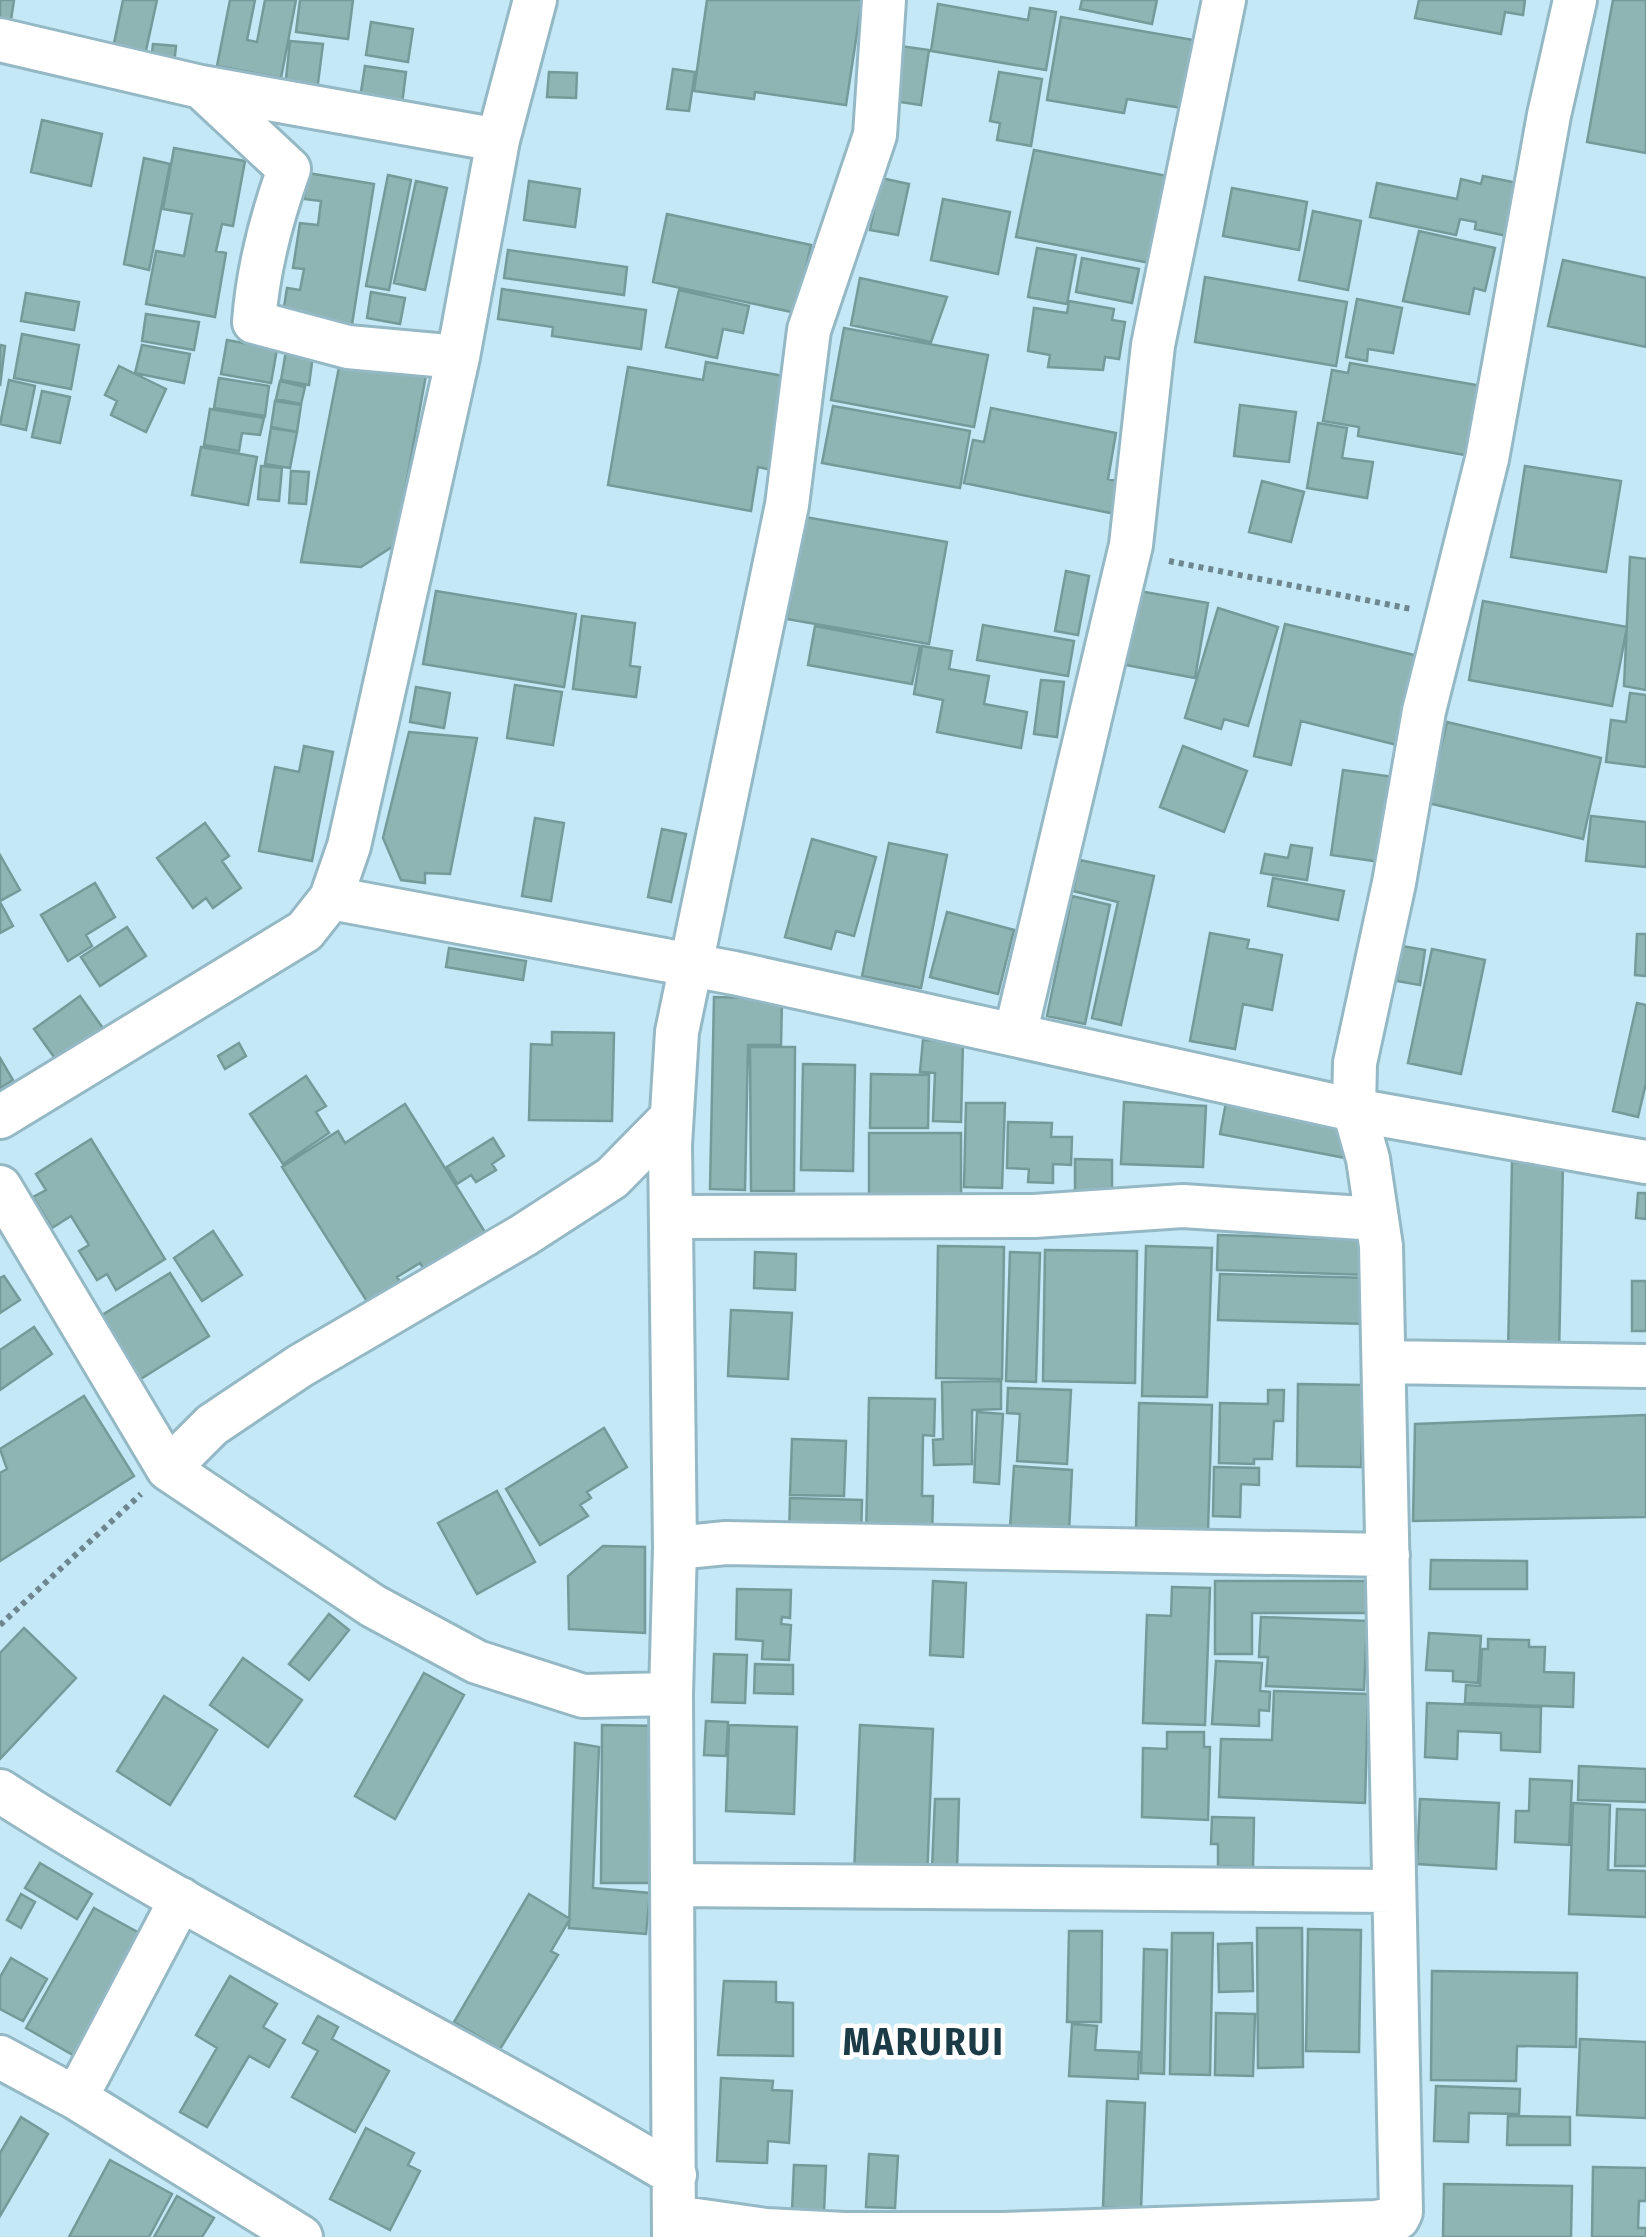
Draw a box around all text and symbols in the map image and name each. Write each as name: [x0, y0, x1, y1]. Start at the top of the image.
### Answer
district label: MARURUI: [843, 2019, 1005, 2065]

